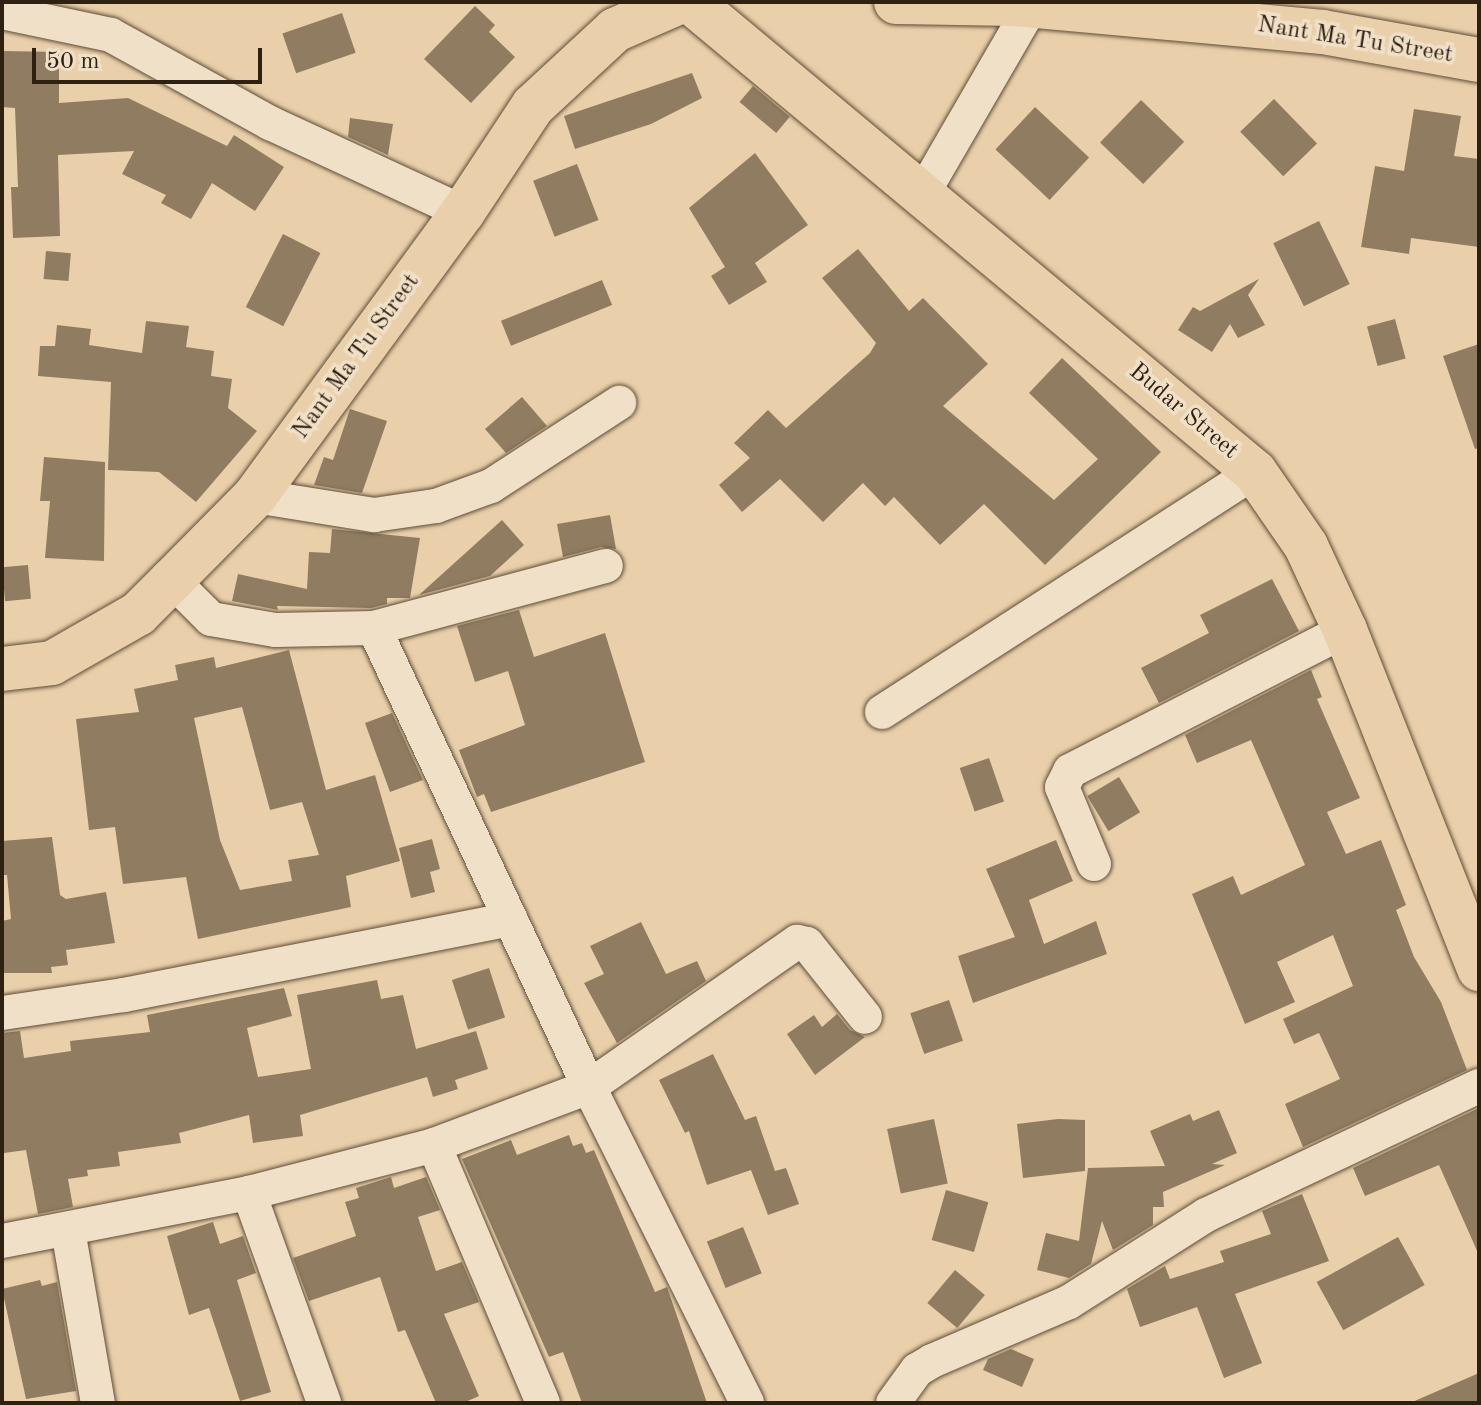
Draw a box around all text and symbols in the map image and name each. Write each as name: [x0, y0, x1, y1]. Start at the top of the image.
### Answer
street label: Nant Ma Tu Street: [1255, 11, 1455, 71]
scale bar: [36, 32, 266, 82]
text: 50 m: [46, 50, 100, 74]
street label: Nant Ma Tu Street: [287, 269, 427, 445]
street label: Budar Street: [1122, 358, 1244, 466]

